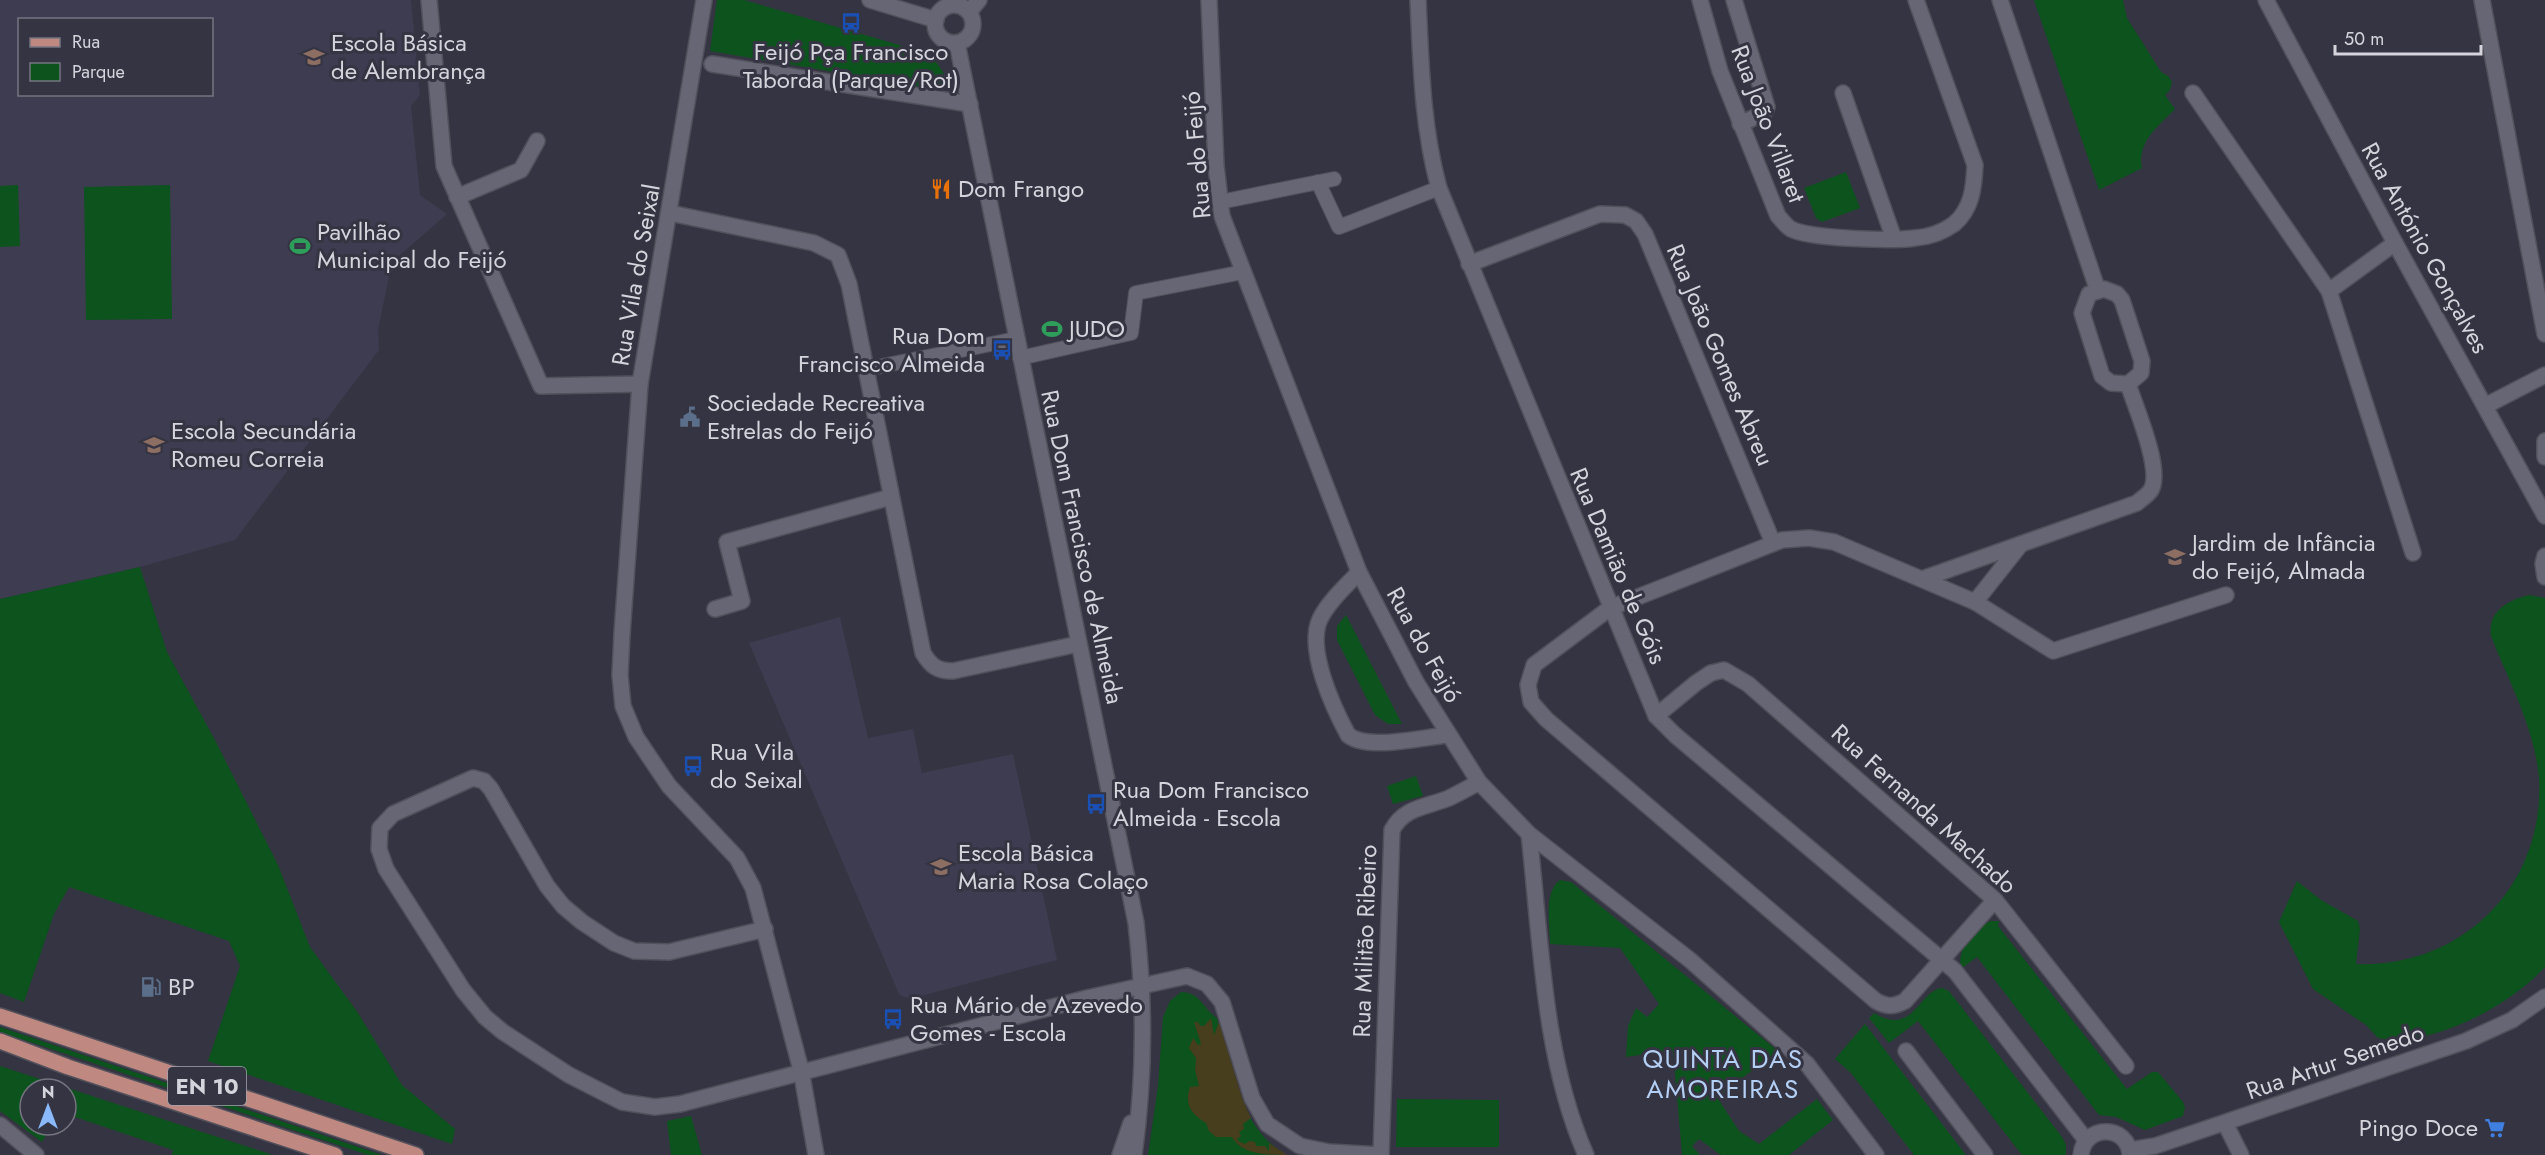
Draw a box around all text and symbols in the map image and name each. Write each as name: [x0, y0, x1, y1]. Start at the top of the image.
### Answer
bus stop icon: Feijó Pça Francisco Taborda (Parque/Rot): [839, 11, 863, 35]
legend: [18, 18, 213, 96]
scale bar: [2335, 18, 2480, 56]
place label: Escola Básica de Alembrança: [331, 25, 486, 88]
text: 50 m: [2344, 26, 2384, 52]
text: Rua: [72, 29, 100, 55]
place label: Feijó Pça Francisco Taborda (Parque/Rot): [743, 34, 959, 97]
street label: Rua João Villaret: [1722, 40, 1815, 208]
school or university icon: Escola Básica de Alembrança: [302, 45, 326, 69]
text: Parque: [72, 59, 125, 85]
street label: Rua do Feijó: [1174, 90, 1220, 220]
street label: Rua António Gonçalves: [2353, 136, 2498, 360]
place label: Dom Frango: [958, 171, 1084, 206]
restaurant icon: Dom Frango: [929, 177, 953, 201]
street label: Rua Vila do Seixal: [602, 181, 669, 369]
place label: Pavilhão Municipal do Feijó: [317, 214, 507, 277]
sports icon: Pavilhão Municipal do Feijó: [288, 234, 312, 258]
street label: Rua João Gomes Abreu: [1658, 239, 1783, 471]
place label: JUDO: [1066, 311, 1125, 346]
sports icon: JUDO: [1040, 317, 1064, 341]
place label: Rua Dom Francisco Almeida: [798, 318, 985, 381]
bus stop icon: Rua Dom Francisco Almeida: [990, 338, 1014, 362]
place label: Sociedade Recreativa Estrelas do Feijó: [707, 385, 925, 448]
street label: Rua Dom Francisco de Almeida: [1032, 387, 1133, 707]
public building icon: Sociedade Recreativa Estrelas do Feijó: [678, 405, 702, 429]
place label: Escola Secundária Romeu Correia: [171, 413, 356, 476]
school or university icon: Escola Secundária Romeu Correia: [142, 433, 166, 457]
street label: Rua Damião de Góis: [1561, 462, 1676, 669]
place label: Jardim de Infância do Feijó, Almada: [2189, 525, 2375, 588]
school or university icon: Jardim de Infância do Feijó, Almada: [2163, 545, 2187, 569]
street label: Rua do Feijó: [1378, 580, 1471, 709]
street label: Rua Fernanda Machado: [1824, 716, 2025, 902]
place label: Rua Vila do Seixal: [710, 734, 803, 797]
bus stop icon: Rua Vila do Seixal: [681, 754, 705, 778]
place label: Rua Dom Francisco Almeida - Escola: [1113, 772, 1309, 835]
bus stop icon: Rua Dom Francisco Almeida - Escola: [1084, 792, 1108, 816]
place label: Escola Básica Maria Rosa Colaço: [958, 835, 1148, 898]
street label: Rua Militão Ribeiro: [1344, 844, 1385, 1038]
school or university icon: Escola Básica Maria Rosa Colaço: [929, 855, 953, 879]
place label: BP: [168, 969, 195, 1004]
fuel station icon: BP: [139, 975, 163, 999]
place label: Rua Mário de Azevedo Gomes - Escola: [910, 987, 1143, 1050]
bus stop icon: Rua Mário de Azevedo Gomes - Escola: [881, 1007, 905, 1031]
street label: Rua Artur Semedo: [2241, 1015, 2428, 1108]
district label: QUINTA DAS AMOREIRAS: [1642, 1040, 1804, 1108]
road number: EN 10: [168, 1067, 246, 1105]
north arrow: [18, 1077, 78, 1137]
text: N: [42, 1081, 54, 1104]
place label: Pingo Doce: [2359, 1110, 2478, 1145]
supermarket icon: Pingo Doce: [2483, 1116, 2507, 1140]

